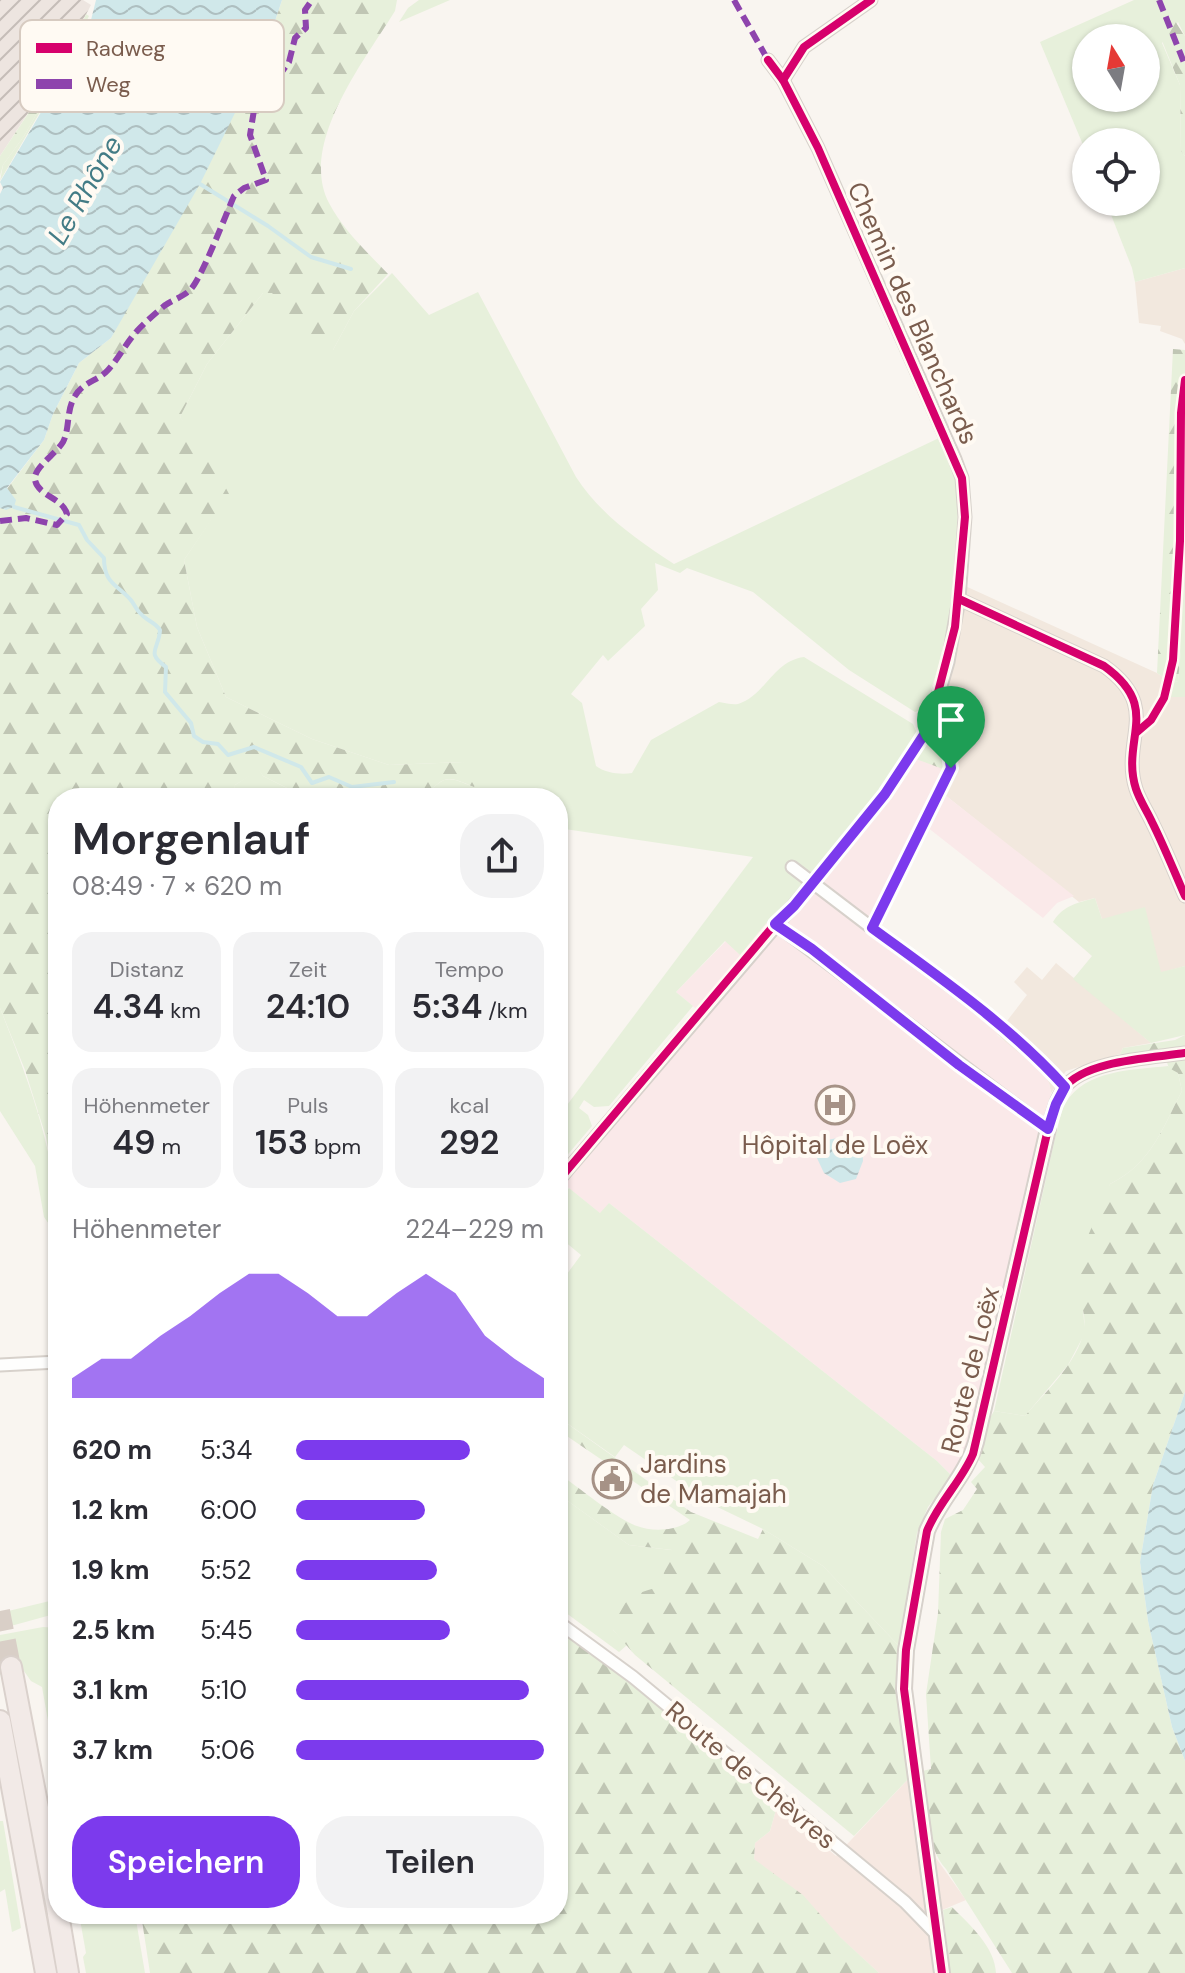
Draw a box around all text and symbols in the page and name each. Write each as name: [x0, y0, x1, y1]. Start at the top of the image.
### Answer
legend: [20, 20, 284, 112]
north arrow: [1072, 24, 1160, 112]
map controls: [1072, 24, 1160, 216]
text: Radweg: [86, 34, 166, 63]
text: Weg: [86, 70, 131, 99]
button: locate: [1072, 128, 1160, 216]
water label: Le Rhône: [39, 129, 131, 251]
street label: Chemin des Blanchards: [840, 177, 986, 449]
pin: [917, 686, 985, 768]
icon: arrive: [929, 698, 973, 742]
text: Morgenlauf: [72, 810, 310, 868]
button: share: [460, 814, 544, 898]
text: 08:49 · 7 × 620 m: [72, 869, 282, 903]
text: Distanz: [110, 955, 184, 984]
text: Zeit: [289, 955, 327, 984]
text: Tempo: [435, 955, 504, 984]
text: 4.34: [93, 984, 164, 1029]
text: 24:10: [266, 984, 350, 1029]
text: 5:34: [411, 984, 482, 1029]
text: km: [164, 996, 201, 1025]
text: /km: [482, 996, 528, 1025]
hospital icon: Hôpital de Loëx: [814, 1084, 856, 1126]
text: Höhenmeter: [83, 1091, 210, 1120]
text: Puls: [287, 1091, 329, 1120]
text: kcal: [449, 1091, 489, 1120]
text: 49: [112, 1120, 156, 1165]
text: 153: [255, 1120, 308, 1165]
text: 292: [439, 1120, 499, 1165]
place label: Hôpital de Loëx: [742, 1128, 928, 1162]
text: m: [156, 1132, 181, 1161]
text: bpm: [308, 1132, 361, 1161]
text: Höhenmeter: [72, 1212, 221, 1246]
text: 224–229 m: [405, 1212, 544, 1246]
street label: Route de Loëx: [933, 1283, 1007, 1457]
text: 620 m: [72, 1433, 152, 1467]
text: 5:34: [200, 1433, 252, 1467]
place label: Jardins de Mamajah: [640, 1447, 787, 1511]
public building icon: Jardins de Mamajah: [591, 1458, 633, 1500]
text: 1.2 km: [72, 1493, 149, 1527]
text: 6:00: [200, 1493, 257, 1527]
text: 1.9 km: [72, 1553, 149, 1587]
text: 5:52: [200, 1553, 252, 1587]
text: 2.5 km: [72, 1613, 155, 1647]
text: 5:45: [200, 1613, 253, 1647]
text: 3.1 km: [72, 1673, 148, 1707]
text: 5:10: [200, 1673, 247, 1707]
street label: Route de Chèvres: [659, 1694, 843, 1856]
text: 3.7 km: [72, 1733, 153, 1767]
text: 5:06: [200, 1733, 255, 1767]
button: Speichern: [72, 1816, 300, 1908]
button: Teilen: [316, 1816, 544, 1908]

